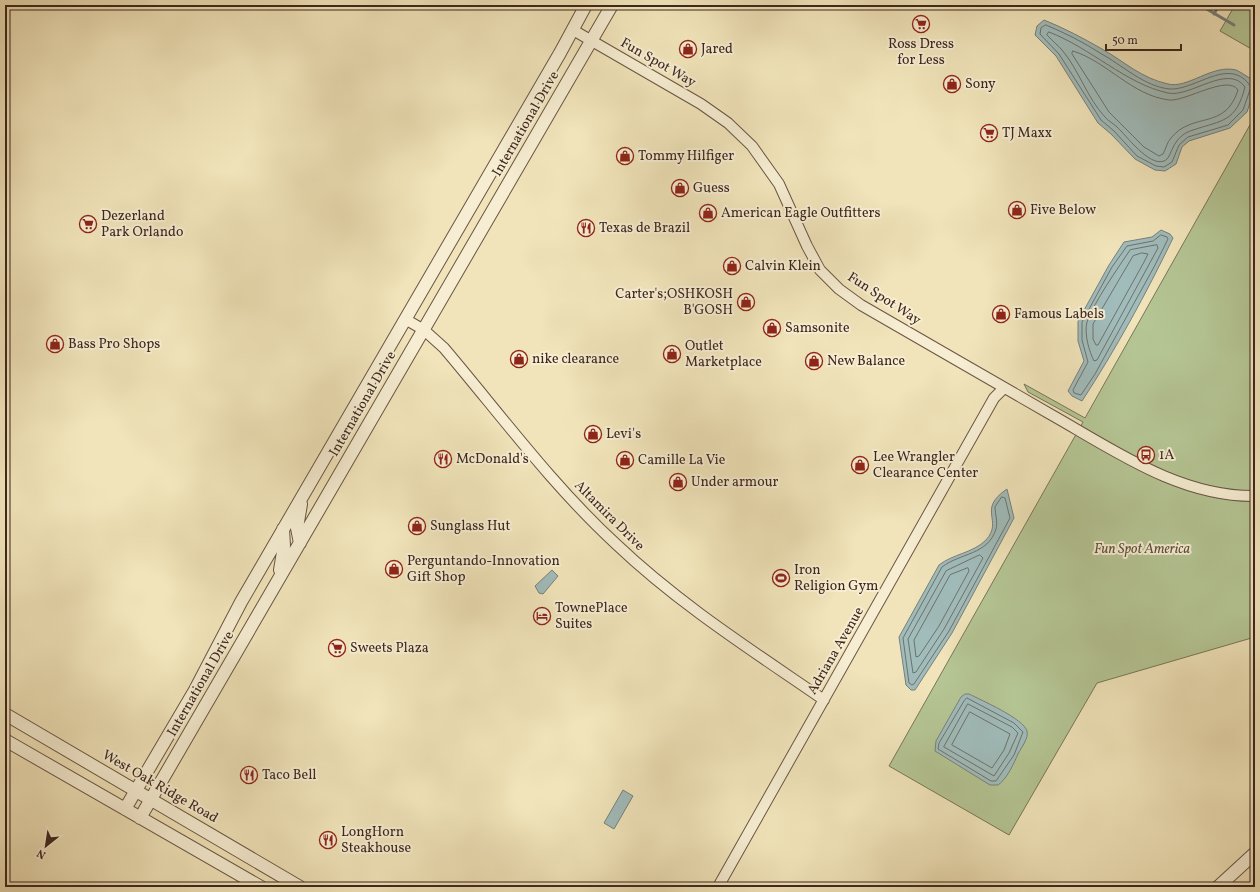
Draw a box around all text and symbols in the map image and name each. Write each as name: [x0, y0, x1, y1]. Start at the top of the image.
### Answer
supermarket icon: Ross Dress for Less: [911, 14, 931, 34]
scale bar: [1106, 26, 1181, 52]
text: 50 m: [1112, 33, 1138, 49]
street label: Fun Spot Way: [617, 34, 700, 92]
place label: Ross Dress for Less: [888, 35, 954, 70]
shop icon: Jared: [678, 39, 698, 59]
place label: Jared: [701, 40, 733, 59]
street label: International Drive: [488, 68, 564, 180]
shop icon: Sony: [942, 74, 962, 94]
place label: Sony: [965, 75, 996, 94]
supermarket icon: TJ Maxx: [979, 123, 999, 143]
place label: TJ Maxx: [1002, 124, 1052, 143]
shop icon: Tommy Hilfiger: [615, 146, 635, 166]
place label: Tommy Hilfiger: [638, 147, 734, 166]
shop icon: Guess: [670, 178, 690, 198]
place label: Guess: [693, 179, 730, 198]
shop icon: Five Below: [1007, 200, 1027, 220]
place label: Five Below: [1030, 201, 1096, 220]
shop icon: American Eagle Outfitters: [698, 203, 718, 223]
place label: American Eagle Outfitters: [721, 204, 880, 223]
place label: Dezerland Park Orlando: [101, 207, 183, 242]
supermarket icon: Dezerland Park Orlando: [78, 214, 98, 234]
restaurant icon: Texas de Brazil: [576, 218, 596, 238]
place label: Texas de Brazil: [599, 219, 690, 238]
shop icon: Calvin Klein: [722, 256, 742, 276]
place label: Calvin Klein: [745, 257, 821, 276]
street label: Fun Spot Way: [844, 268, 925, 330]
place label: Carter's;OSHKOSH B'GOSH: [615, 285, 733, 320]
shop icon: Carter's;OSHKOSH B'GOSH: [736, 292, 756, 312]
shop icon: Famous Labels: [991, 304, 1011, 324]
place label: Famous Labels: [1014, 305, 1104, 324]
shop icon: Samsonite: [762, 318, 782, 338]
place label: Samsonite: [785, 319, 850, 338]
shop icon: Bass Pro Shops: [45, 334, 65, 354]
place label: Bass Pro Shops: [68, 335, 160, 354]
place label: Outlet Marketplace: [685, 337, 762, 372]
shop icon: Outlet Marketplace: [662, 344, 682, 364]
street label: International Drive: [325, 348, 401, 460]
shop icon: nike clearance: [509, 349, 529, 369]
place label: nike clearance: [532, 350, 620, 369]
shop icon: New Balance: [804, 351, 824, 371]
place label: New Balance: [827, 352, 906, 371]
shop icon: Levi's: [583, 424, 603, 444]
place label: Levi's: [606, 425, 641, 444]
bus stop icon: 1A: [1136, 445, 1156, 465]
place label: 1A: [1159, 446, 1174, 465]
place label: Lee Wrangler Clearance Center: [873, 448, 978, 483]
restaurant icon: McDonald's: [433, 449, 453, 469]
place label: McDonald's: [456, 450, 529, 469]
shop icon: Camille La Vie: [615, 450, 635, 470]
place label: Camille La Vie: [638, 451, 726, 470]
shop icon: Lee Wrangler Clearance Center: [850, 455, 870, 475]
shop icon: Under armour: [668, 472, 688, 492]
place label: Under armour: [691, 473, 779, 492]
street label: Altamira Drive: [570, 477, 649, 556]
shop icon: Sunglass Hut: [407, 516, 427, 536]
place label: Sunglass Hut: [430, 517, 511, 536]
park label: Fun Spot America: [1094, 540, 1190, 559]
place label: Perguntando-Innovation Gift Shop: [407, 552, 560, 587]
shop icon: Perguntando-Innovation Gift Shop: [384, 559, 404, 579]
place label: Iron Religion Gym: [794, 561, 879, 596]
sports icon: Iron Religion Gym: [771, 568, 791, 588]
place label: TownePlace Suites: [555, 599, 628, 634]
street label: Adriana Avenue: [803, 603, 869, 698]
hotel icon: TownePlace Suites: [532, 606, 552, 626]
street label: International Drive: [163, 628, 239, 740]
supermarket icon: Sweets Plaza: [327, 638, 347, 658]
place label: Sweets Plaza: [350, 639, 429, 658]
street label: West Oak Ridge Road: [99, 746, 221, 828]
restaurant icon: Taco Bell: [239, 765, 259, 785]
place label: Taco Bell: [262, 766, 317, 785]
place label: LongHorn Steakhouse: [341, 823, 411, 858]
north arrow: [26, 826, 66, 866]
restaurant icon: LongHorn Steakhouse: [318, 830, 338, 850]
text: N: [35, 845, 49, 862]

